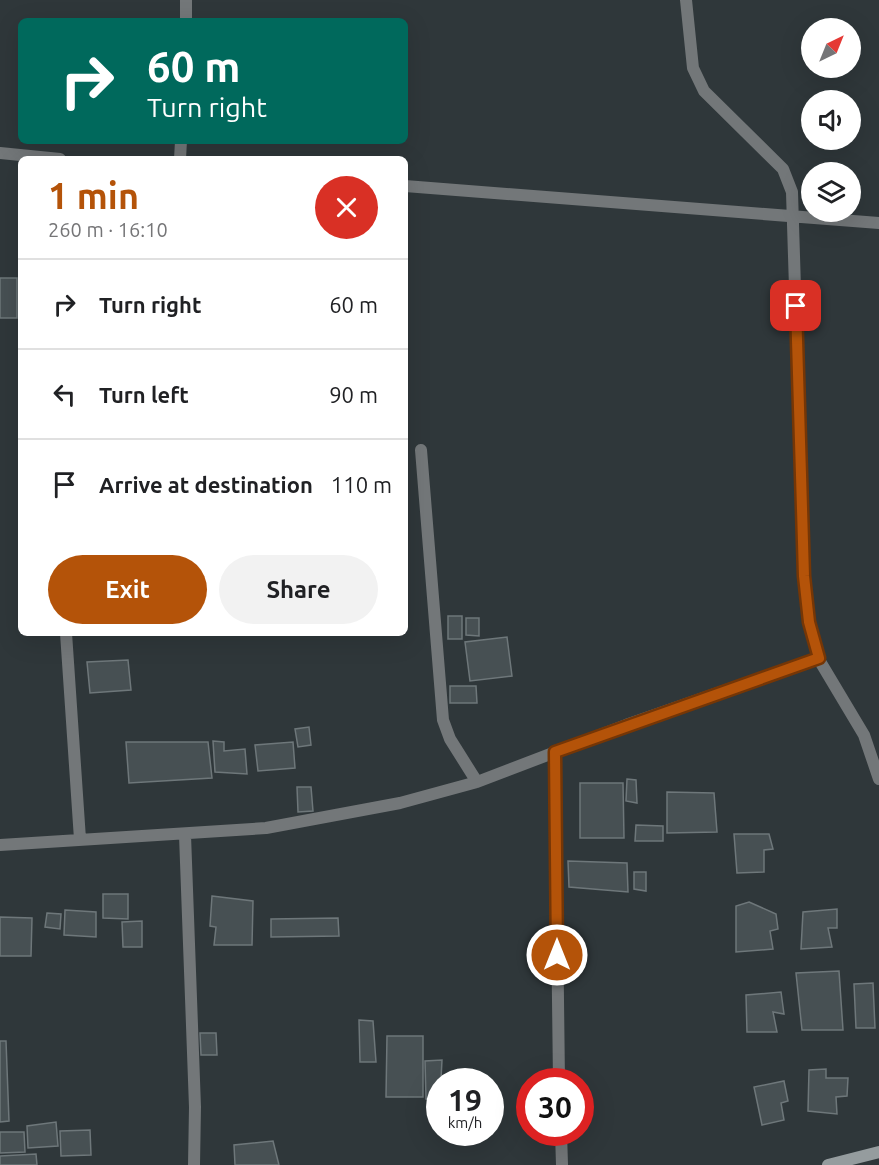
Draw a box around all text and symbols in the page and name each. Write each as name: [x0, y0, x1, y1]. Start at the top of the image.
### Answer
north arrow: [801, 18, 861, 78]
map controls: [801, 18, 861, 222]
icon: right: [48, 42, 126, 120]
text: 60 m: [147, 43, 241, 90]
button: sound: [801, 90, 861, 150]
text: Turn right: [147, 92, 267, 122]
button: layers: [801, 162, 861, 222]
text: 1 min: [48, 175, 139, 216]
button: close: [315, 176, 378, 239]
text: 260 m · 16:10: [48, 218, 168, 241]
pin: [770, 280, 821, 331]
icon: right: [48, 288, 81, 321]
icon: arrive: [779, 289, 812, 322]
text: Turn right: [99, 292, 201, 317]
text: 60 m: [329, 292, 378, 317]
icon: left: [48, 378, 81, 411]
text: Turn left: [99, 382, 189, 407]
text: 90 m: [329, 382, 378, 407]
icon: arrive: [48, 468, 81, 501]
text: Arrive at destination: [99, 472, 313, 497]
text: 110 m: [331, 472, 392, 497]
button: Exit: [48, 555, 207, 624]
button: Share: [219, 555, 378, 624]
position arrow: [525, 923, 589, 987]
speed limit sign: 30: [516, 1068, 594, 1146]
text: 19: [448, 1083, 482, 1117]
text: km/h: [448, 1114, 482, 1131]

